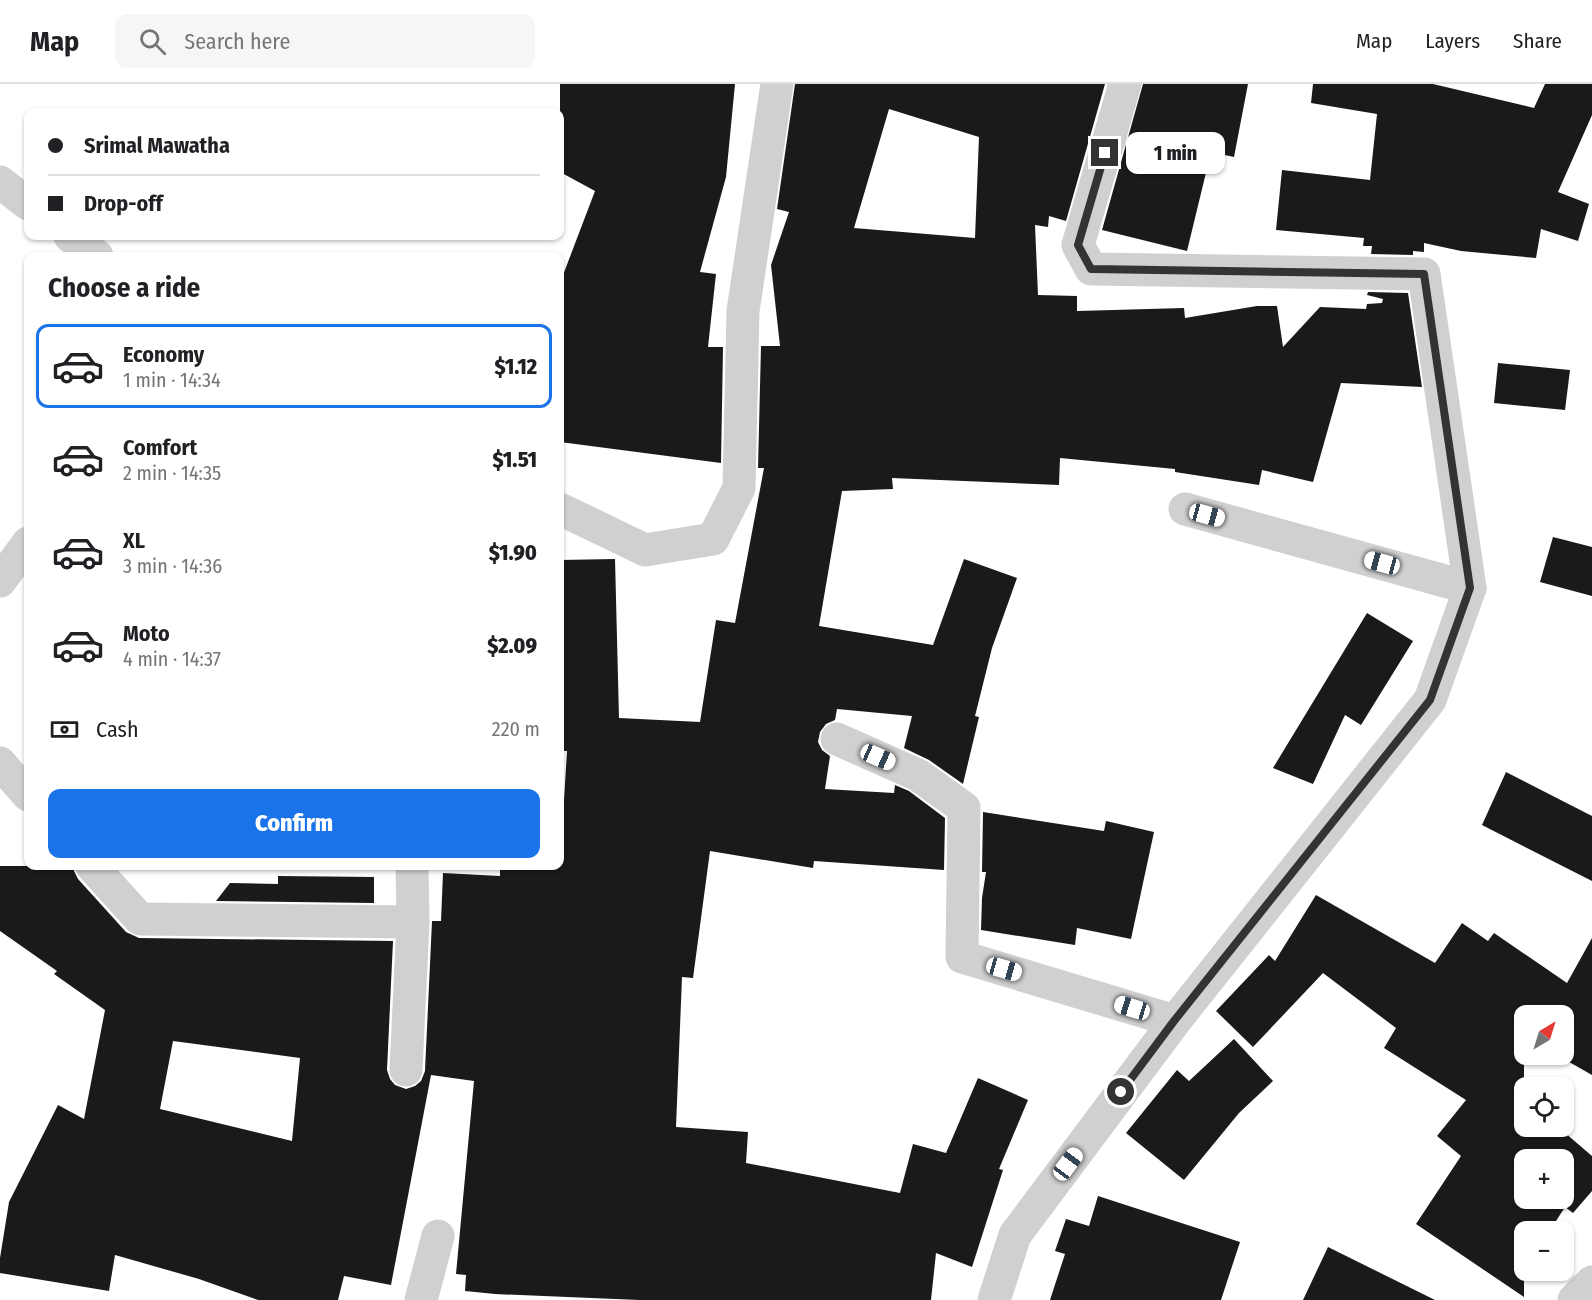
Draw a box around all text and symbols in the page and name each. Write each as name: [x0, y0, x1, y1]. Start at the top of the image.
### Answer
search box: [115, 14, 535, 68]
text: Map: [30, 25, 79, 58]
icon: search: [136, 25, 169, 58]
text: Search here: [184, 28, 290, 55]
text: Map: [1356, 28, 1392, 54]
text: Layers: [1425, 28, 1480, 54]
text: Share: [1513, 28, 1562, 54]
text: Srimal Mawatha: [84, 132, 230, 159]
callout: 1 min: [1126, 132, 1225, 174]
route end: [1091, 139, 1118, 166]
text: 1 min: [1154, 141, 1197, 165]
text: Drop-off: [84, 190, 163, 217]
text: Choose a ride: [48, 272, 200, 304]
icon: car: [51, 339, 105, 393]
text: Economy: [123, 341, 204, 368]
text: $1.12: [494, 353, 537, 380]
text: 1 min · 14:34: [123, 368, 221, 392]
icon: car: [51, 432, 105, 486]
text: Comfort: [123, 434, 197, 461]
text: $1.51: [493, 446, 537, 473]
text: 2 min · 14:35: [123, 461, 221, 485]
car: [1187, 502, 1227, 528]
icon: car: [51, 525, 105, 579]
text: XL: [123, 527, 145, 554]
text: $1.90: [489, 539, 537, 566]
car: [1362, 550, 1402, 576]
text: 3 min · 14:36: [123, 554, 222, 578]
icon: car: [51, 618, 105, 672]
text: Moto: [123, 620, 170, 647]
text: $2.09: [487, 632, 537, 659]
text: 4 min · 14:37: [123, 647, 221, 671]
icon: cash: [48, 713, 81, 746]
text: Cash: [96, 716, 139, 743]
text: 220 m: [492, 717, 540, 741]
car: [858, 741, 898, 773]
button: Confirm: [48, 789, 540, 858]
car: [984, 955, 1024, 983]
car: [1112, 994, 1152, 1022]
north arrow: [1514, 1005, 1574, 1065]
map controls: [1514, 1005, 1574, 1281]
button: locate: [1514, 1077, 1574, 1137]
route start: [1107, 1078, 1134, 1105]
car: [1050, 1144, 1086, 1184]
button: +: [1514, 1149, 1574, 1209]
button: −: [1514, 1221, 1574, 1281]

